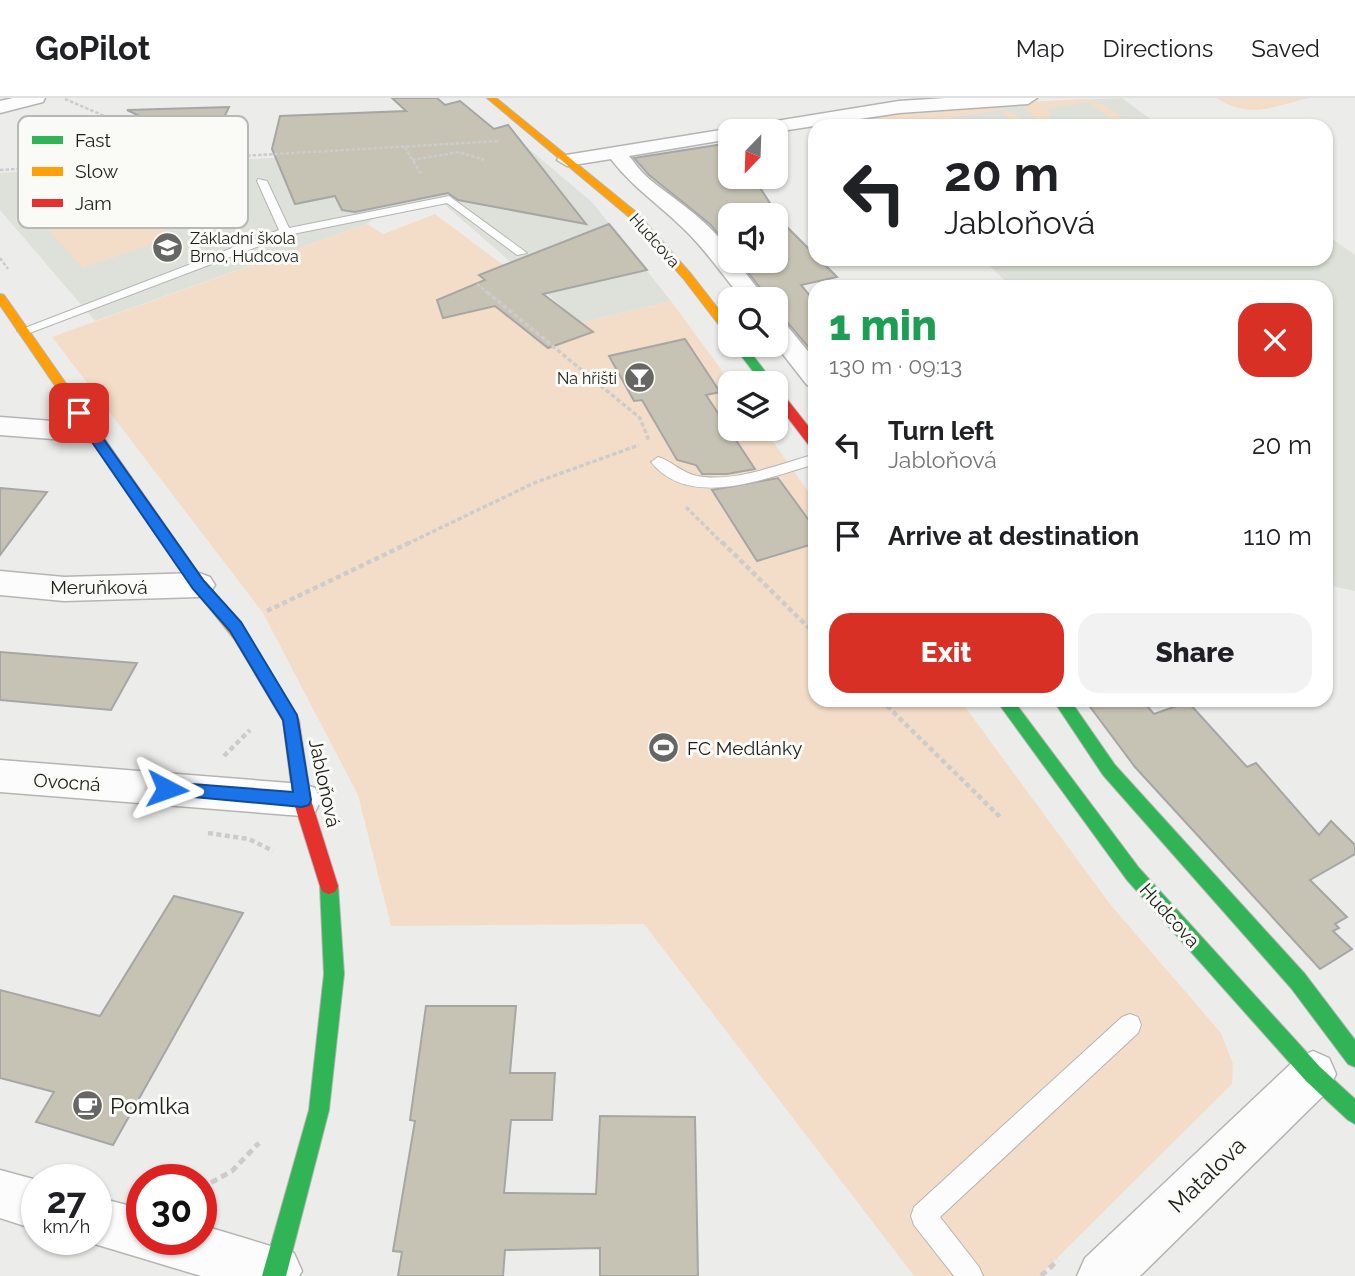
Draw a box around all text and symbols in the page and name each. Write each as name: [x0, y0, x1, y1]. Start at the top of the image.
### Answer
text: GoPilot: [35, 29, 150, 68]
text: Map: [1016, 34, 1065, 63]
text: Directions: [1103, 34, 1213, 63]
text: Saved: [1251, 34, 1320, 63]
legend: [18, 116, 248, 228]
north arrow: [718, 119, 788, 189]
map controls: [718, 119, 788, 441]
text: Fast: [75, 129, 111, 151]
text: 20 m: [944, 145, 1059, 202]
icon: left: [829, 147, 920, 238]
text: Slow: [75, 160, 119, 182]
text: Jam: [75, 192, 112, 214]
button: sound: [718, 203, 788, 273]
text: Jabloňová: [944, 204, 1095, 241]
street label: Hudcova: [625, 209, 684, 271]
place label: Základní škola Brno, Hudcova: [190, 229, 299, 266]
school or university icon: Základní škola Brno, Hudcova: [150, 230, 184, 264]
button: search: [718, 287, 788, 357]
text: 1 min: [829, 301, 937, 350]
button: close: [1238, 303, 1312, 377]
text: 130 m · 09:13: [829, 352, 962, 379]
bar icon: Na hřišti: [623, 361, 657, 395]
place label: Na hřišti: [557, 369, 617, 388]
button: layers: [718, 371, 788, 441]
pin: [49, 383, 109, 443]
icon: arrive: [60, 394, 98, 432]
text: Turn left: [888, 416, 994, 446]
icon: left: [829, 426, 867, 464]
text: 20 m: [1252, 430, 1312, 460]
text: Jabloňová: [888, 446, 997, 473]
icon: arrive: [829, 517, 867, 555]
text: Arrive at destination: [888, 521, 1139, 551]
text: 110 m: [1243, 521, 1312, 551]
street label: Meruňková: [50, 576, 148, 598]
button: Exit: [829, 613, 1064, 693]
button: Share: [1078, 613, 1312, 693]
sports icon: FC Medlánky: [647, 731, 681, 765]
street label: Jabloňová: [305, 737, 345, 829]
place label: FC Medlánky: [687, 737, 802, 759]
position arrow: [130, 752, 204, 826]
street label: Ovocná: [33, 769, 101, 795]
street label: Hudcova: [1136, 878, 1204, 952]
cafe icon: Pomlka: [70, 1089, 104, 1123]
place label: Pomlka: [110, 1092, 190, 1119]
street label: Matalova: [1162, 1131, 1251, 1218]
speed limit sign: 30: [126, 1164, 217, 1255]
text: 27: [47, 1180, 86, 1221]
text: km/h: [43, 1216, 90, 1237]

